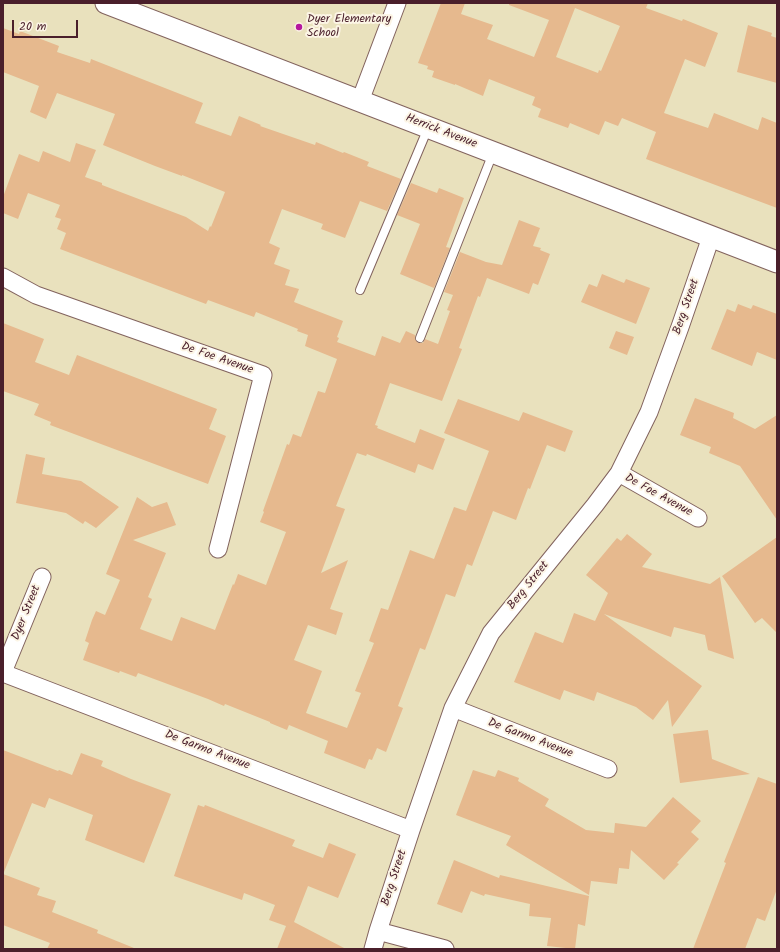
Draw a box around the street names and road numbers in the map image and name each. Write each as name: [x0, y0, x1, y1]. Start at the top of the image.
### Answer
street label: Herrick Avenue: [403, 112, 479, 152]
street label: Berg Street: [671, 277, 703, 337]
street label: De Foe Avenue: [179, 340, 255, 378]
street label: De Foe Avenue: [622, 471, 694, 521]
street label: Berg Street: [505, 559, 553, 613]
street label: Dyer Street: [9, 583, 45, 643]
street label: De Garmo Avenue: [485, 716, 575, 762]
street label: De Garmo Avenue: [162, 728, 252, 774]
street label: Berg Street: [379, 848, 411, 908]

